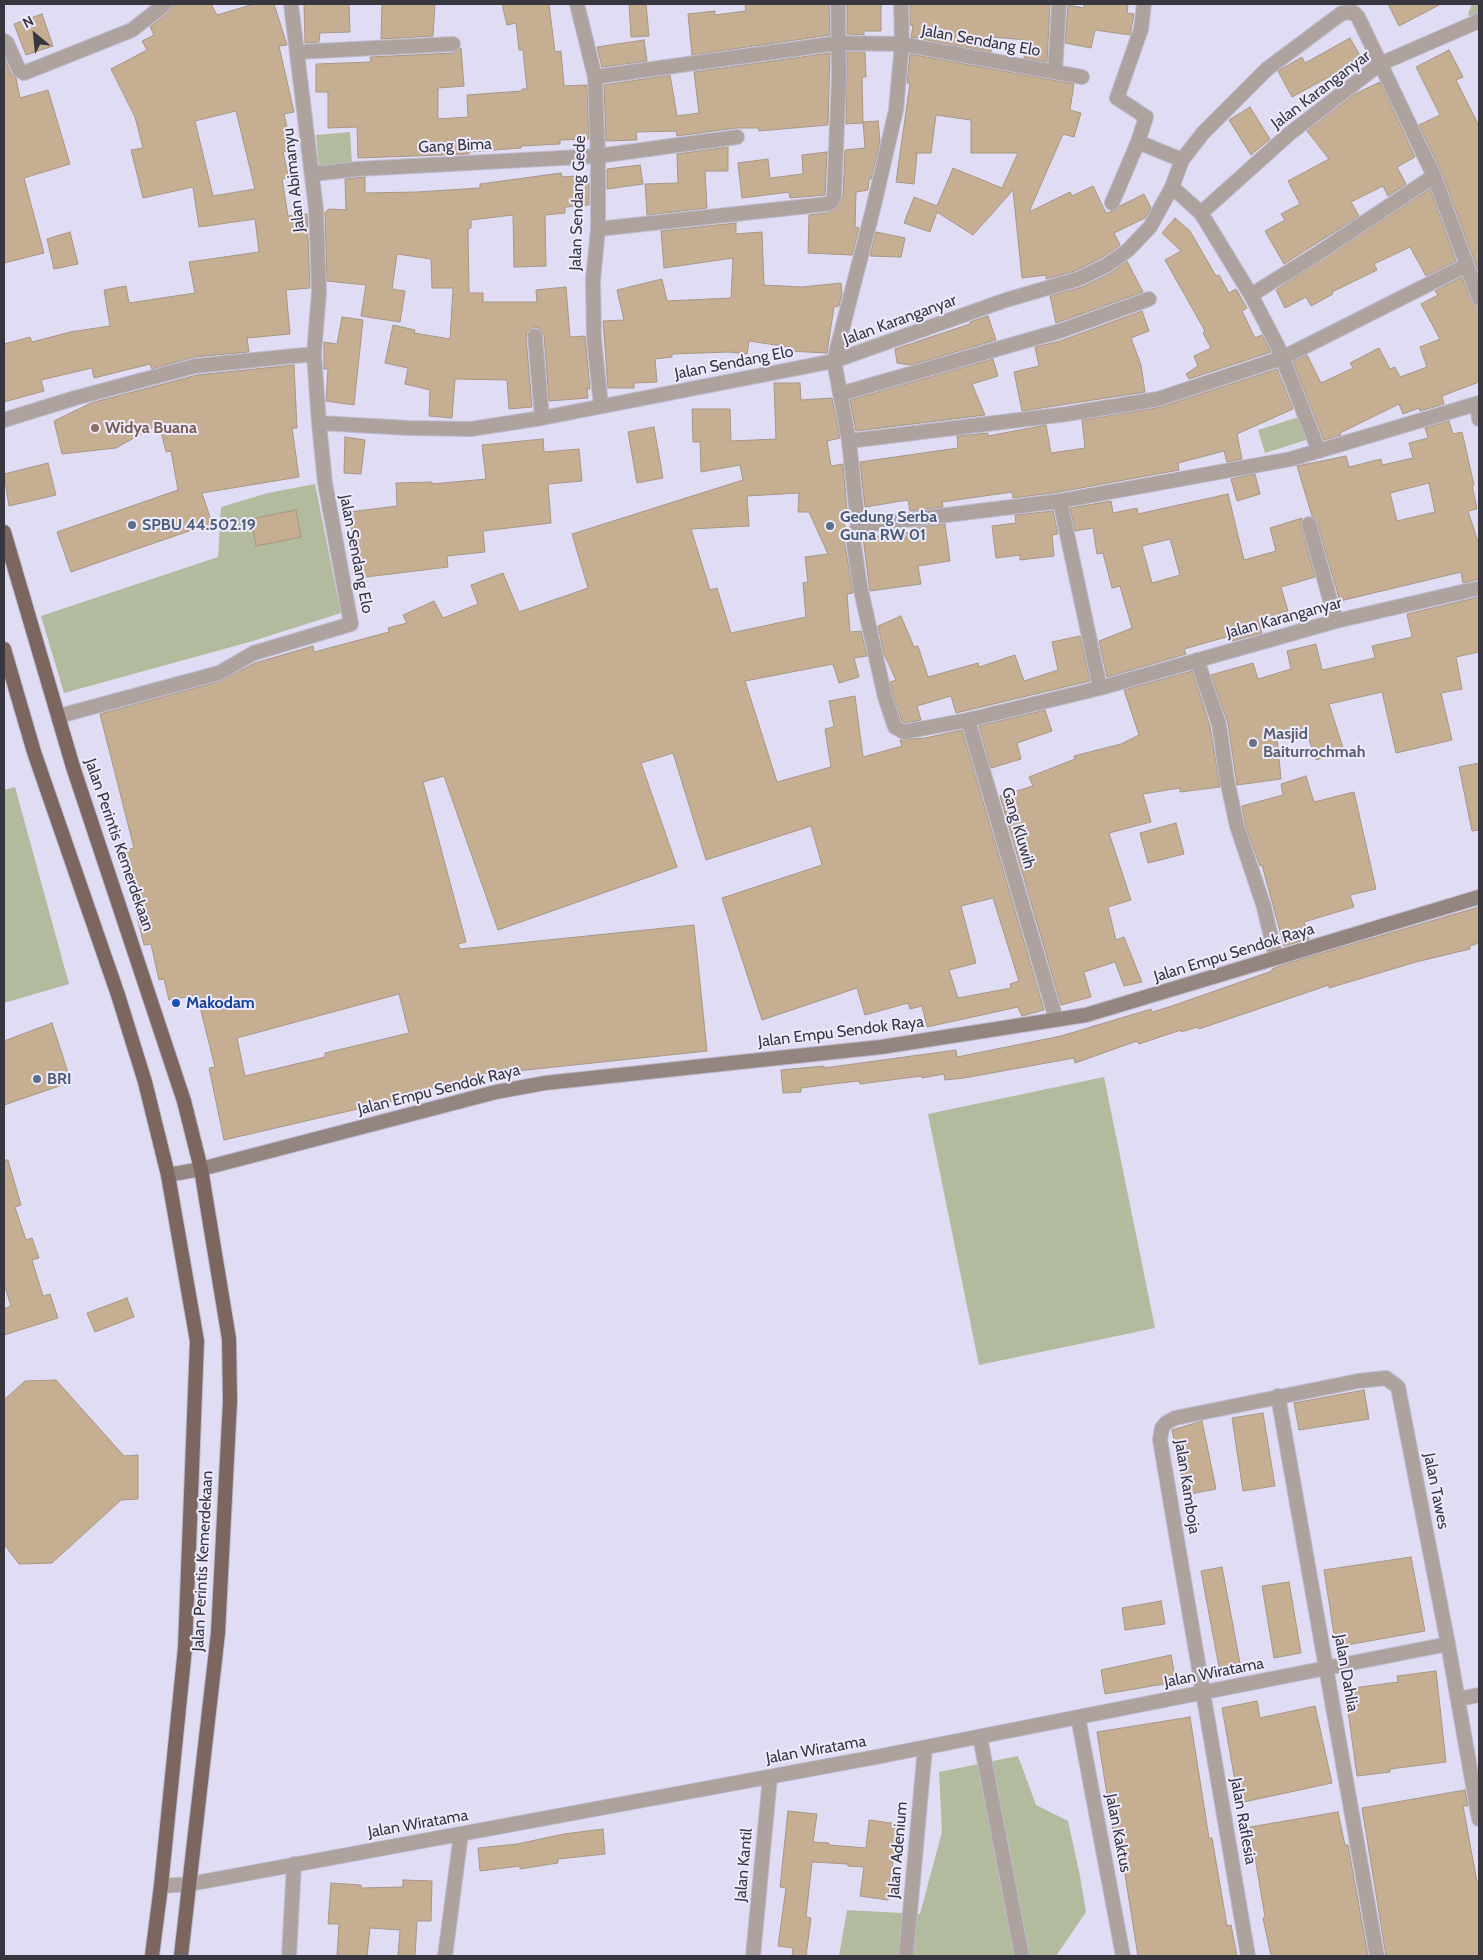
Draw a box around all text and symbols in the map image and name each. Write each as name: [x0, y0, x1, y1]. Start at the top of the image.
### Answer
north arrow: [10, 10, 60, 60]
text: N: [19, 11, 37, 32]
street label: Jalan Sendang Elo: [920, 21, 1042, 61]
street label: Jalan Karanganyar: [1268, 47, 1374, 133]
street label: Jalan Abimanyu: [279, 127, 309, 233]
street label: Gang Bima: [418, 134, 492, 158]
street label: Jalan Sendang Gede: [566, 135, 590, 271]
street label: Jalan Karanganyar: [841, 291, 959, 349]
street label: Jalan Sendang Elo: [673, 342, 795, 384]
place label: Widya Buana: [105, 418, 197, 438]
marker: Widya Buana: [89, 422, 101, 434]
street label: Jalan Sendang Elo: [335, 493, 377, 615]
place label: Gedung Serba Guna RW 01: [840, 507, 937, 545]
place label: SPBU 44.502.19: [142, 515, 256, 535]
marker: SPBU 44.502.19: [126, 519, 138, 531]
marker: Gedung Serba Guna RW 01: [824, 520, 836, 532]
street label: Jalan Karanganyar: [1224, 593, 1344, 643]
place label: Masjid Baiturrochmah: [1263, 724, 1365, 762]
marker: Masjid Baiturrochmah: [1247, 737, 1259, 749]
street label: Jalan Perintis Kemerdekaan: [80, 756, 158, 934]
street label: Gang Kluwih: [997, 785, 1039, 871]
street label: Jalan Empu Sendok Raya: [1151, 919, 1317, 987]
place label: Makodam: [186, 993, 255, 1013]
marker: Makodam: [170, 997, 182, 1009]
street label: Jalan Empu Sendok Raya: [757, 1012, 925, 1052]
street label: Jalan Empu Sendok Raya: [356, 1061, 522, 1119]
place label: BRI: [47, 1069, 72, 1089]
marker: BRI: [31, 1073, 43, 1085]
street label: Jalan Kamboja: [1170, 1439, 1204, 1535]
street label: Jalan Tawes: [1419, 1451, 1453, 1531]
street label: Jalan Perintis Kemerdekaan: [189, 1470, 217, 1652]
street label: Jalan Dahlia: [1330, 1633, 1362, 1713]
street label: Jalan Wiratama: [1162, 1654, 1266, 1692]
street label: Jalan Wiratama: [764, 1732, 868, 1768]
street label: Jalan Raflesia: [1226, 1776, 1260, 1866]
street label: Jalan Kaktus: [1101, 1792, 1135, 1874]
street label: Jalan Adenium: [884, 1801, 912, 1899]
street label: Jalan Wiratama: [366, 1806, 470, 1842]
street label: Jalan Kantil: [731, 1827, 757, 1903]

